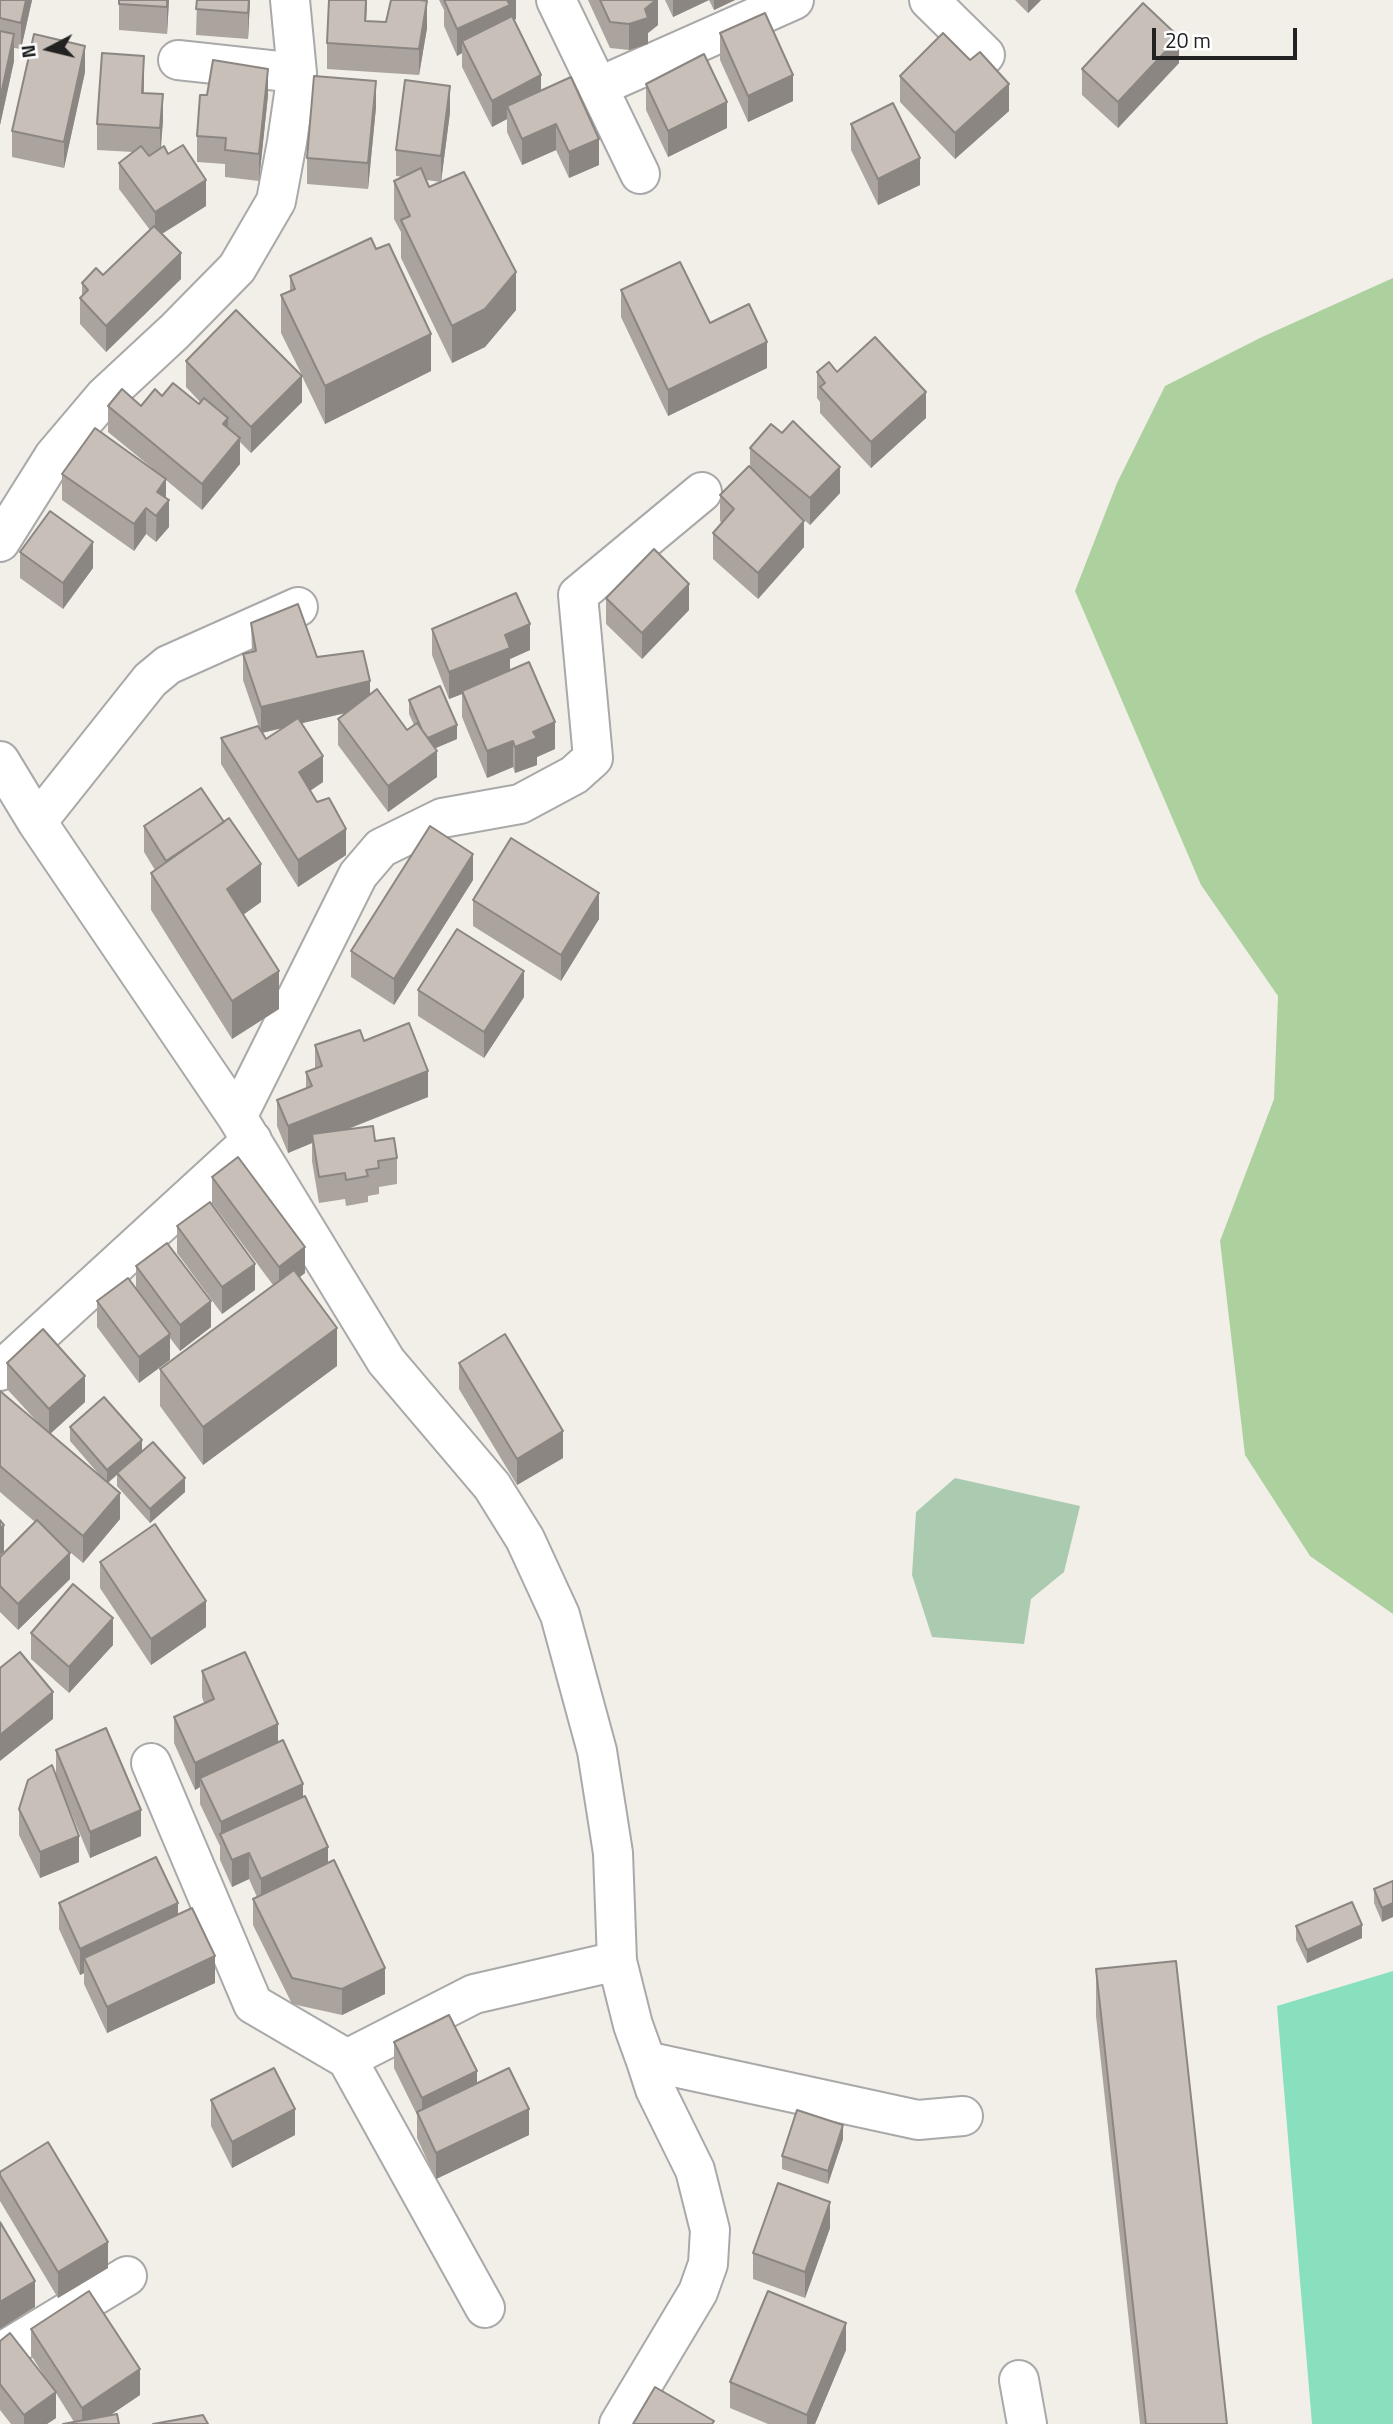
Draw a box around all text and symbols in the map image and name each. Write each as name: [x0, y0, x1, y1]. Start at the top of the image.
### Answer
north arrow: [14, 14, 84, 84]
scale bar: [1155, 14, 1300, 58]
text: 20 m: [1165, 24, 1211, 56]
text: N: [12, 43, 43, 60]

